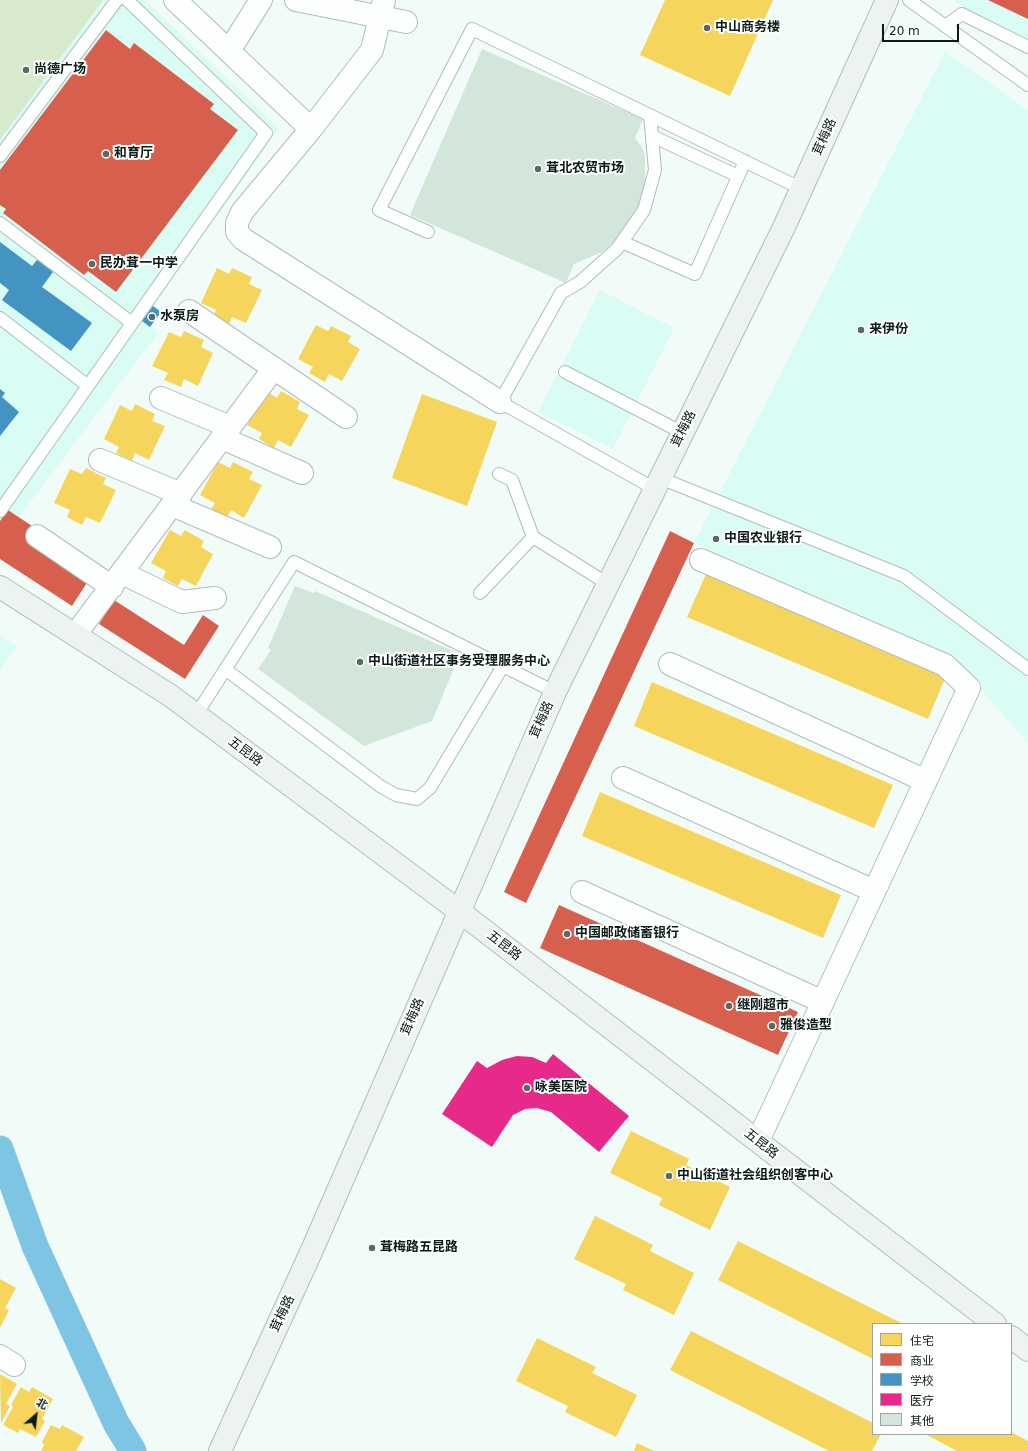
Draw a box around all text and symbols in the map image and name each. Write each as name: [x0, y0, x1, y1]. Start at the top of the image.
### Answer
scale bar: [884, 16, 961, 42]
place label: 中山商务楼: [715, 20, 780, 36]
marker: 中山商务楼: [702, 23, 712, 33]
text: 20 m: [889, 24, 920, 38]
place label: 尚德广场: [34, 62, 86, 78]
marker: 尚德广场: [21, 65, 31, 75]
street label: 茸梅路: [810, 116, 840, 158]
place label: 和育厅: [114, 146, 153, 162]
marker: 和育厅: [101, 149, 111, 159]
place label: 茸北农贸市场: [546, 161, 624, 177]
marker: 茸北农贸市场: [533, 164, 543, 174]
place label: 民办茸一中学: [100, 256, 178, 272]
marker: 民办茸一中学: [87, 259, 97, 269]
place label: 水泵房: [160, 309, 199, 325]
marker: 水泵房: [147, 312, 157, 322]
place label: 来伊份: [869, 322, 908, 338]
marker: 来伊份: [856, 325, 866, 335]
street label: 茸梅路: [668, 408, 700, 450]
place label: 中国农业银行: [724, 531, 802, 547]
marker: 中国农业银行: [711, 534, 721, 544]
place label: 中山街道社区事务受理服务中心: [368, 654, 550, 670]
marker: 中山街道社区事务受理服务中心: [355, 657, 365, 667]
street label: 茸梅路: [527, 699, 557, 741]
street label: 五昆路: [225, 734, 265, 770]
place label: 中国邮政储蓄银行: [575, 926, 679, 942]
street label: 五昆路: [484, 928, 524, 964]
marker: 中国邮政储蓄银行: [562, 929, 572, 939]
street label: 茸梅路: [398, 996, 428, 1038]
place label: 继刚超市: [737, 998, 789, 1014]
marker: 继刚超市: [724, 1001, 734, 1011]
place label: 雅俊造型: [780, 1018, 832, 1034]
marker: 雅俊造型: [767, 1021, 777, 1031]
place label: 咏美医院: [535, 1080, 587, 1096]
marker: 咏美医院: [522, 1083, 532, 1093]
street label: 五昆路: [741, 1126, 781, 1162]
place label: 中山街道社会组织创客中心: [677, 1168, 833, 1184]
marker: 中山街道社会组织创客中心: [664, 1171, 674, 1181]
place label: 茸梅路五昆路: [380, 1240, 458, 1256]
marker: 茸梅路五昆路: [367, 1243, 377, 1253]
street label: 茸梅路: [268, 1293, 298, 1335]
legend: [872, 1323, 1012, 1435]
text: 住宅: [910, 1334, 934, 1348]
text: 商业: [910, 1354, 934, 1368]
text: 学校: [910, 1374, 934, 1388]
text: 医疗: [910, 1394, 934, 1408]
north arrow: [16, 1395, 56, 1435]
text: 北: [34, 1396, 50, 1412]
text: 其他: [910, 1414, 934, 1428]

